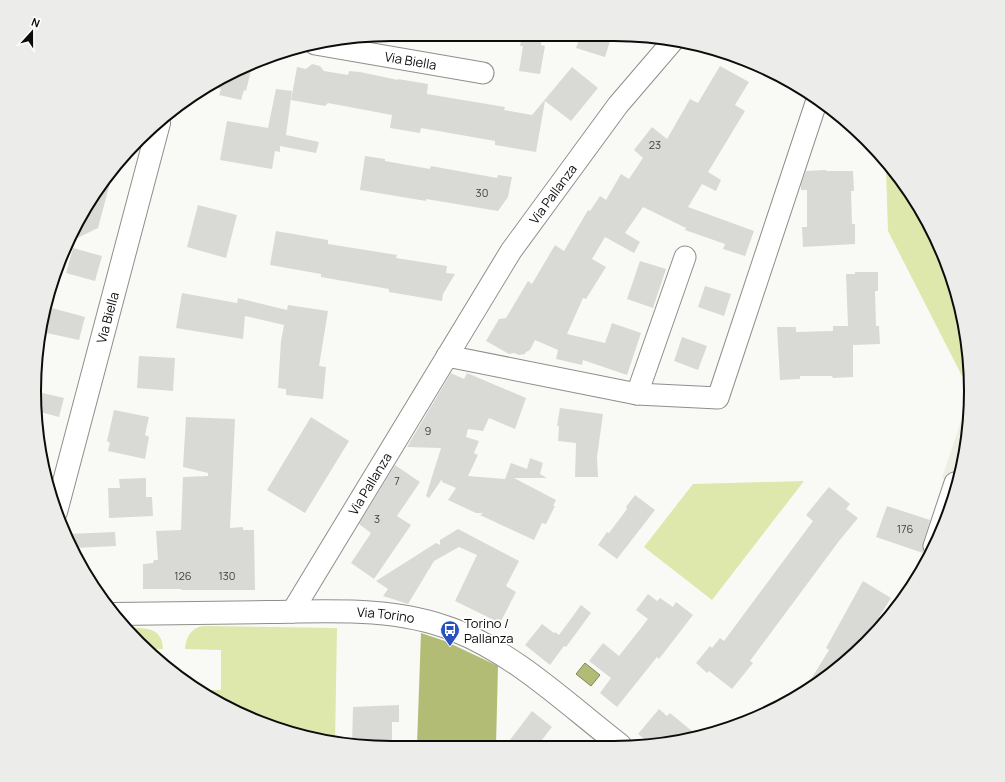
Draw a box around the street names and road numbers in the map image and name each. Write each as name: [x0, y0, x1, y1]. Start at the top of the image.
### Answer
street label: Via Biella: [383, 47, 438, 74]
street label: Via Pallanza: [525, 160, 581, 228]
street label: Via Biella: [92, 290, 123, 345]
street label: Via Pallanza: [344, 449, 396, 518]
street label: Via Torino: [357, 603, 417, 627]

